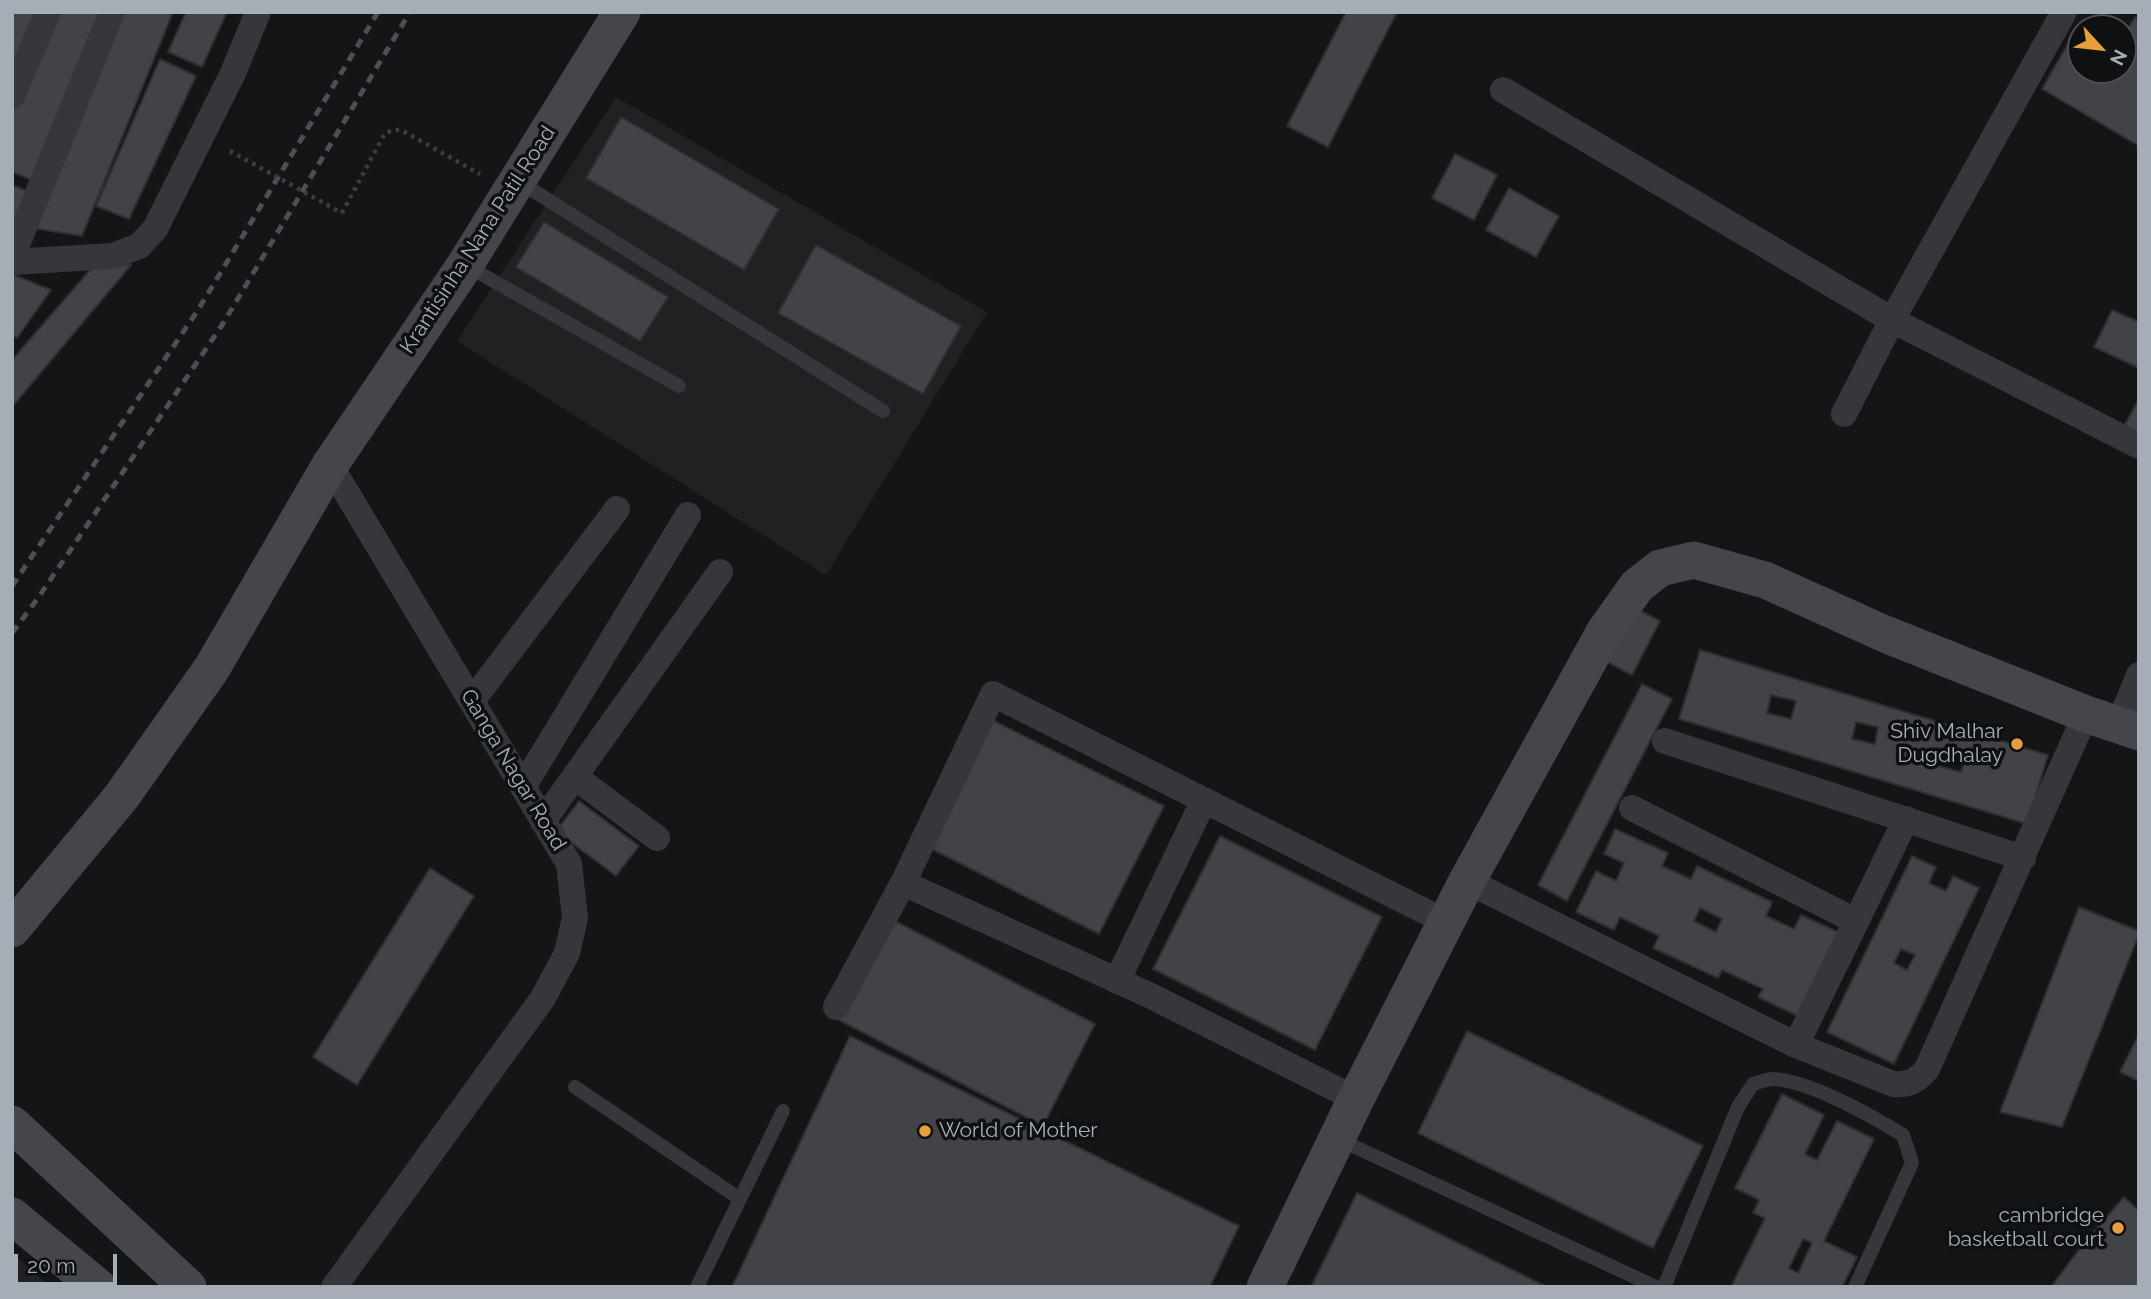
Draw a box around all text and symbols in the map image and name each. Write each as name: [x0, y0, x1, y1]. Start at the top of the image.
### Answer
north arrow: [2067, 14, 2137, 84]
text: N: [2106, 46, 2132, 69]
street label: Krantisinha Nana Patil Road: [395, 122, 561, 358]
street label: Ganga Nagar Road: [455, 685, 571, 855]
place label: Shiv Malhar Dugdhalay: [1890, 719, 2003, 769]
marker: Shiv Malhar Dugdhalay: [2009, 736, 2025, 752]
place label: World of Mother: [939, 1118, 1098, 1144]
marker: World of Mother: [917, 1123, 933, 1139]
place label: cambridge basketball court: [1948, 1203, 2104, 1253]
marker: cambridge basketball court: [2110, 1220, 2126, 1236]
scale bar: [18, 1240, 121, 1284]
text: 20 m: [27, 1253, 75, 1278]

